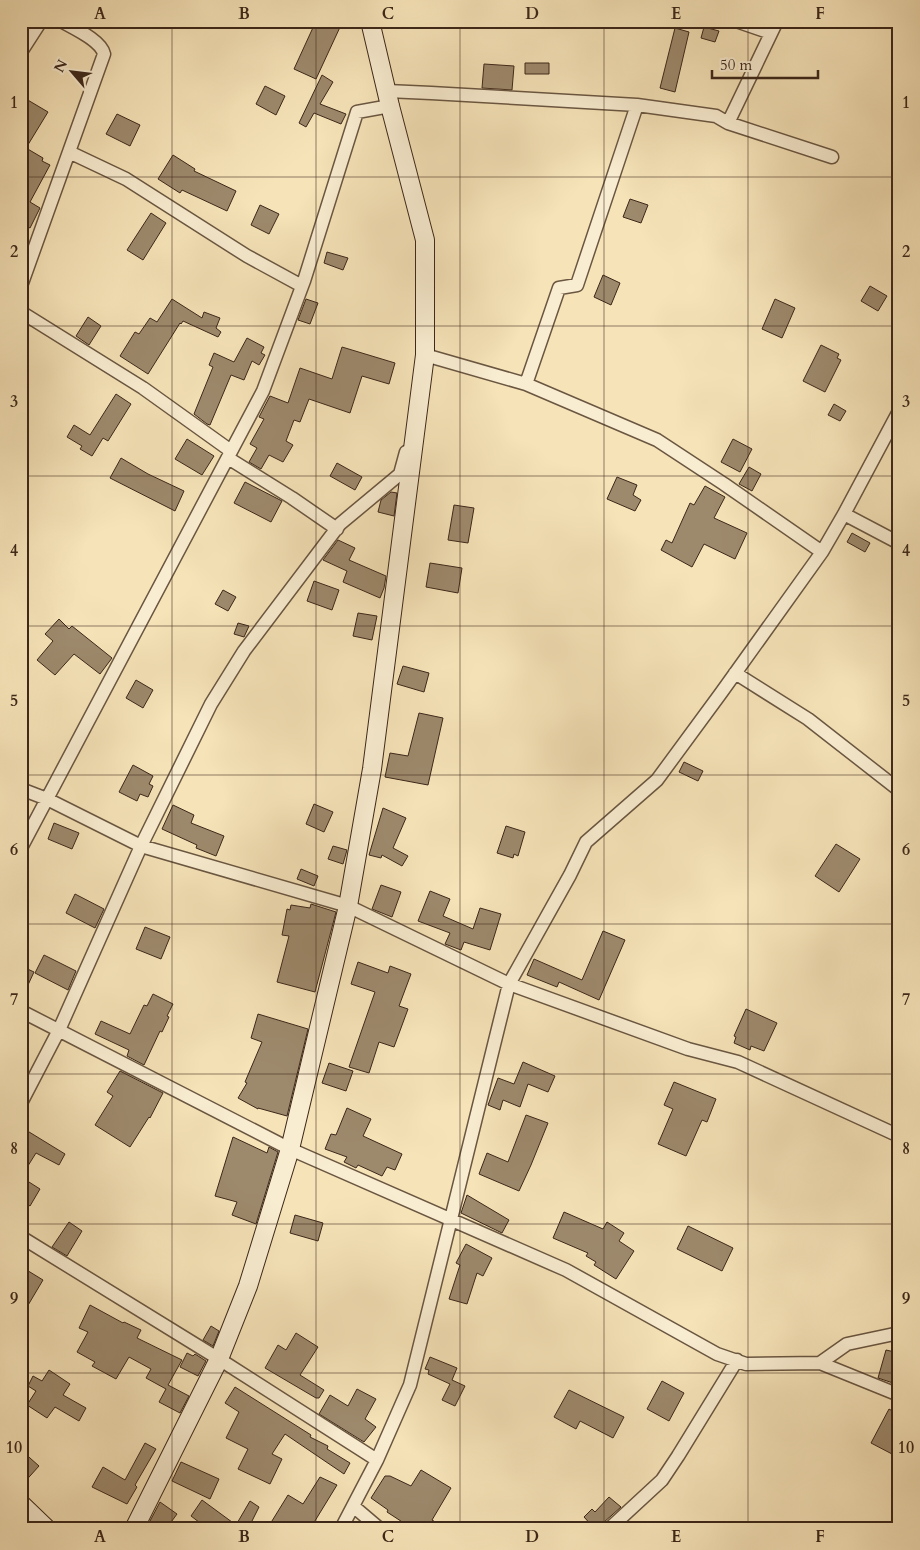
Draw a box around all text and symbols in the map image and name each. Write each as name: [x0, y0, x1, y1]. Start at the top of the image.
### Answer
text: A: [94, 3, 106, 25]
text: B: [238, 3, 250, 25]
text: C: [382, 3, 394, 25]
text: D: [525, 3, 539, 25]
text: E: [671, 3, 681, 25]
text: F: [815, 3, 825, 25]
north arrow: [48, 48, 98, 98]
scale bar: [712, 48, 819, 80]
text: 50 m: [720, 55, 752, 75]
text: N: [50, 56, 72, 76]
text: 1: [10, 92, 18, 114]
text: 1: [902, 92, 910, 114]
text: 2: [10, 241, 18, 263]
text: 2: [902, 241, 910, 263]
text: 3: [10, 391, 18, 413]
text: 3: [902, 391, 910, 413]
text: 4: [10, 540, 18, 562]
text: 4: [902, 540, 910, 562]
text: 5: [10, 690, 18, 712]
text: 5: [902, 690, 910, 712]
text: 6: [10, 839, 18, 861]
text: 6: [902, 839, 910, 861]
text: 7: [10, 989, 18, 1011]
text: 7: [902, 989, 910, 1011]
text: 8: [10, 1138, 18, 1160]
text: 8: [902, 1138, 910, 1160]
text: 9: [10, 1288, 18, 1310]
text: 9: [902, 1288, 910, 1310]
text: 10: [6, 1437, 22, 1459]
text: 10: [898, 1437, 914, 1459]
text: A: [94, 1526, 106, 1548]
text: B: [238, 1526, 250, 1548]
text: C: [382, 1526, 394, 1548]
text: D: [525, 1526, 539, 1548]
text: E: [671, 1526, 681, 1548]
text: F: [815, 1526, 825, 1548]

